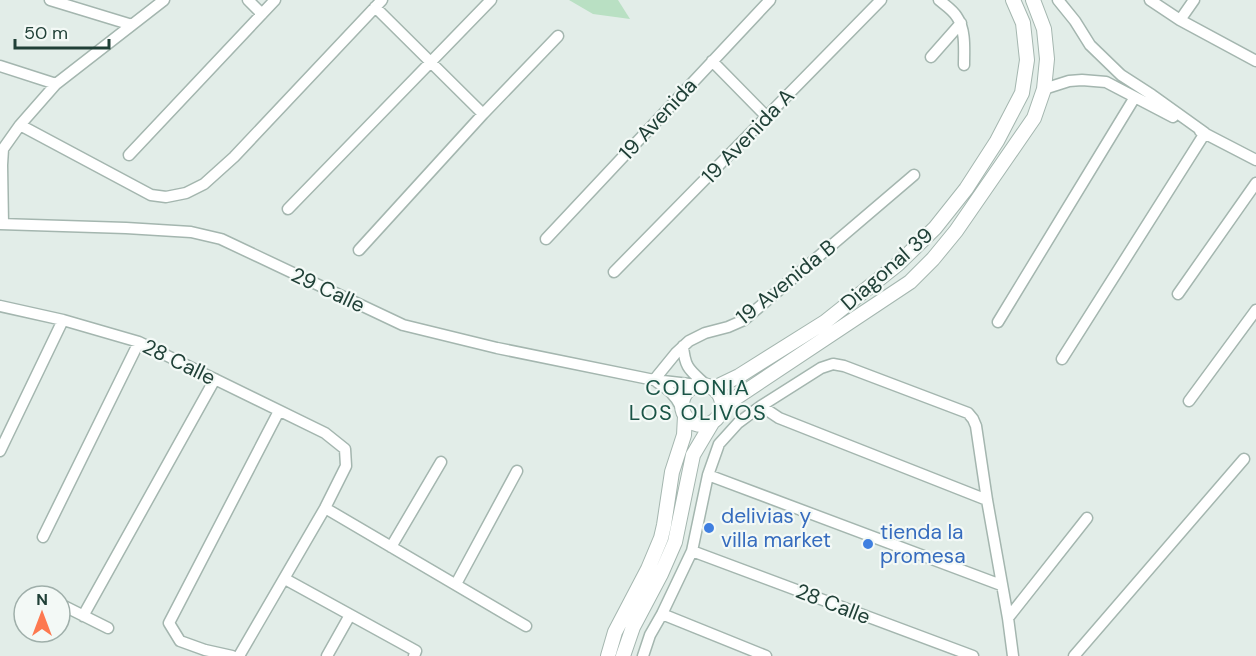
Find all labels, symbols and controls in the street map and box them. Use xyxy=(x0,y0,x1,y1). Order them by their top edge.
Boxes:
scale bar xyxy=(15,12,110,50)
text: 50 m xyxy=(24,21,68,45)
street label: 19 Avenida xyxy=(613,72,703,166)
street label: 19 Avenida A xyxy=(696,82,800,190)
street label: Diagonal 39 xyxy=(835,221,939,317)
street label: 19 Avenida B xyxy=(730,233,842,331)
street label: 29 Calle xyxy=(287,261,370,319)
street label: 28 Calle xyxy=(138,332,220,392)
district label: COLONIA LOS OLIVOS xyxy=(629,373,767,427)
place label: delivias y villa market xyxy=(721,502,831,554)
place label: tienda la promesa xyxy=(880,518,966,570)
marker: delivias y villa market xyxy=(702,521,716,535)
marker: tienda la promesa xyxy=(861,537,875,551)
street label: 28 Calle xyxy=(792,577,874,631)
north arrow xyxy=(12,584,72,644)
text: N xyxy=(36,589,48,610)

